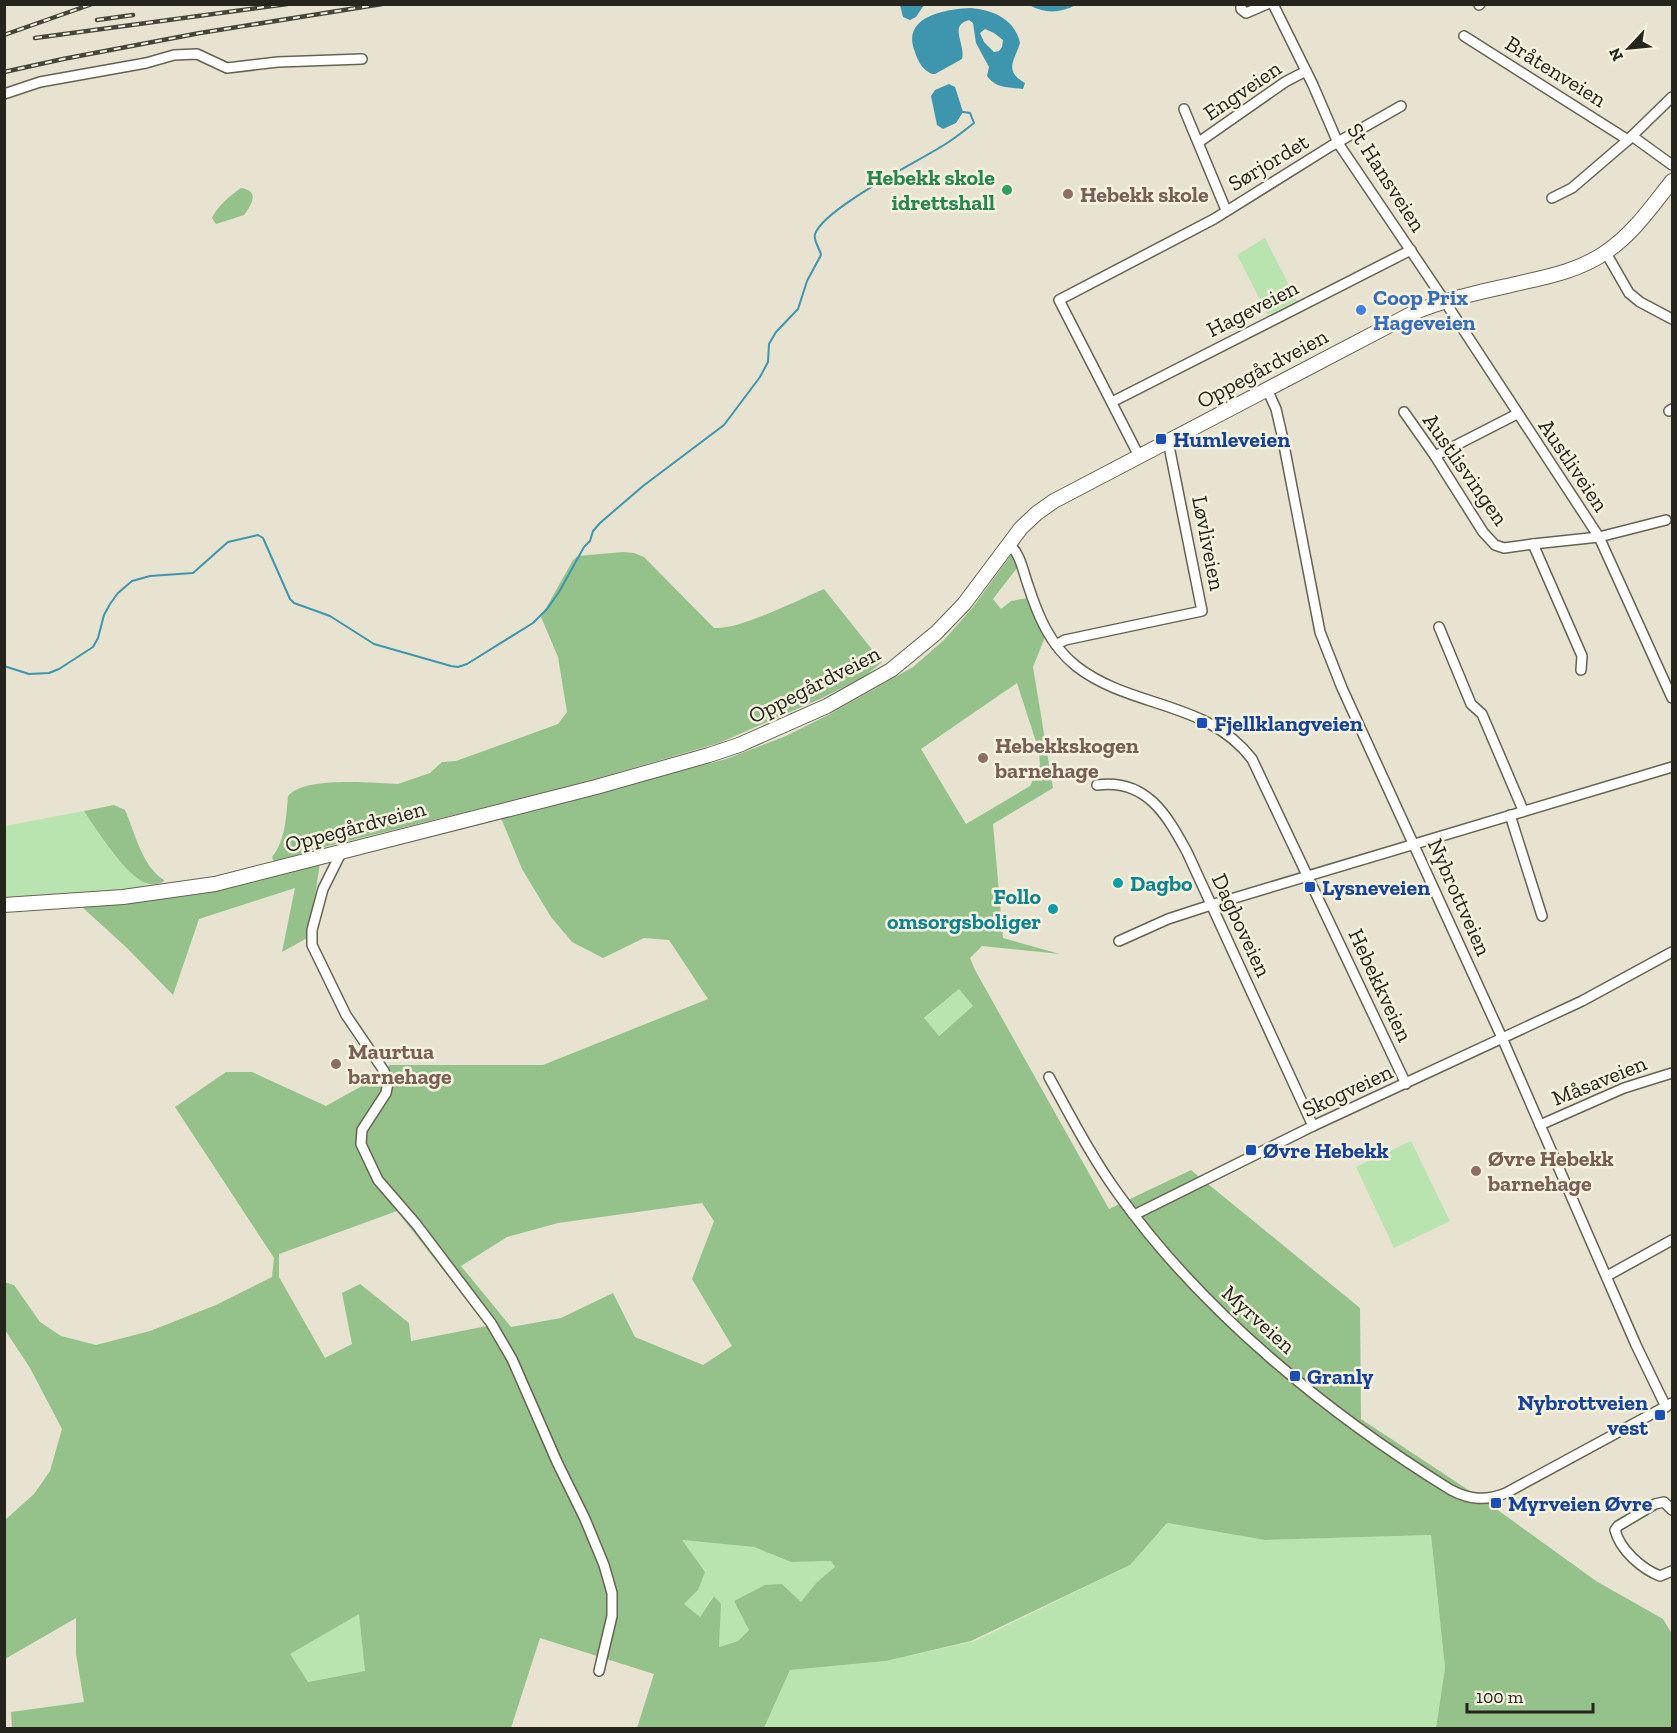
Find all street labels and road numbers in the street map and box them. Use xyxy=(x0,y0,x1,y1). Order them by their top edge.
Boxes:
street label: Bråtenveien xyxy=(1500,30,1612,113)
street label: Engveien xyxy=(1198,54,1287,126)
street label: St Hansveien xyxy=(1341,118,1432,237)
street label: Sørjordet xyxy=(1223,128,1314,197)
street label: Hageveien xyxy=(1202,274,1303,343)
street label: Oppegårdveien xyxy=(1192,322,1333,414)
street label: Austlisvingen xyxy=(1417,408,1514,531)
street label: Austliveien xyxy=(1533,414,1615,517)
street label: Løvliveien xyxy=(1186,493,1231,593)
street label: Oppegårdveien xyxy=(744,639,885,729)
street label: Oppegårdveien xyxy=(282,795,429,858)
street label: Nybrottveien xyxy=(1422,834,1498,960)
street label: Dagboveien xyxy=(1206,869,1277,982)
street label: Hebekkveien xyxy=(1343,924,1419,1046)
street label: Måsaveien xyxy=(1548,1049,1651,1112)
street label: Skogveien xyxy=(1298,1058,1397,1123)
street label: Myrveien xyxy=(1216,1279,1301,1360)

